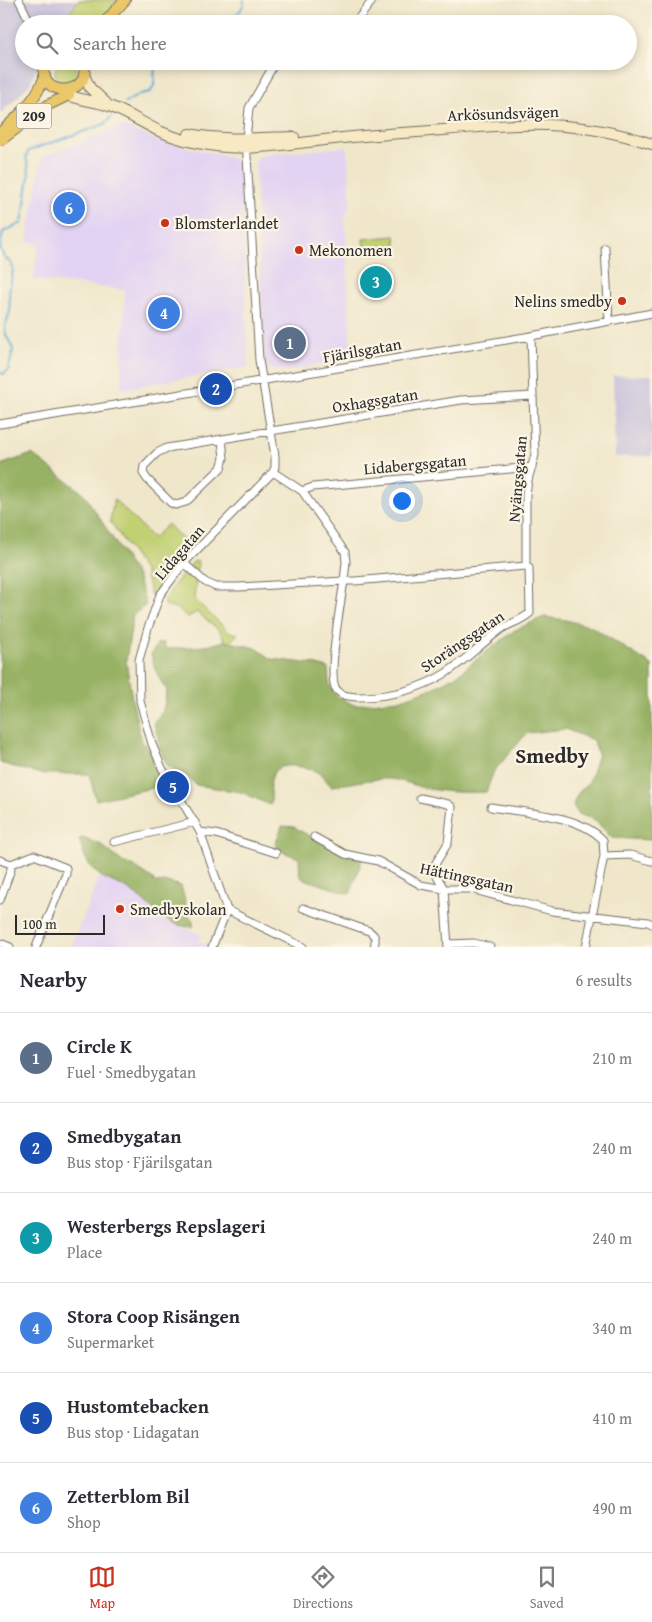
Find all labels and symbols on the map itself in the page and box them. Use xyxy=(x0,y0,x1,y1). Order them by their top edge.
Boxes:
street label: Arkösundsvägen xyxy=(447,99,559,127)
road number: 209 xyxy=(16,104,52,128)
pin: 6 xyxy=(53,189,85,227)
place label: Blomsterlandet xyxy=(175,211,279,235)
marker: Blomsterlandet xyxy=(159,217,171,229)
place label: Mekonomen xyxy=(309,238,392,262)
marker: Mekonomen xyxy=(293,244,305,256)
pin: 3 xyxy=(360,263,392,301)
place label: Nelins smedby xyxy=(514,289,612,313)
pin: 4 xyxy=(148,294,180,332)
marker: Nelins smedby xyxy=(616,295,628,307)
pin: 1 xyxy=(274,324,306,362)
street label: Fjärilsgatan xyxy=(321,331,403,369)
pin: 2 xyxy=(200,370,232,408)
street label: Oxhagsgatan xyxy=(330,381,420,419)
street label: Nyängsgatan xyxy=(501,435,533,523)
street label: Lidabergsgatan xyxy=(363,448,467,480)
your location xyxy=(389,488,415,514)
street label: Lidagatan xyxy=(148,519,210,585)
street label: Storängsgatan xyxy=(415,604,509,678)
district label: Smedby xyxy=(515,740,589,771)
pin: 5 xyxy=(157,768,189,806)
street label: Hättingsgatan xyxy=(418,855,516,899)
place label: Smedbyskolan xyxy=(130,897,227,921)
marker: Smedbyskolan xyxy=(114,903,126,915)
scale bar xyxy=(15,912,105,935)

